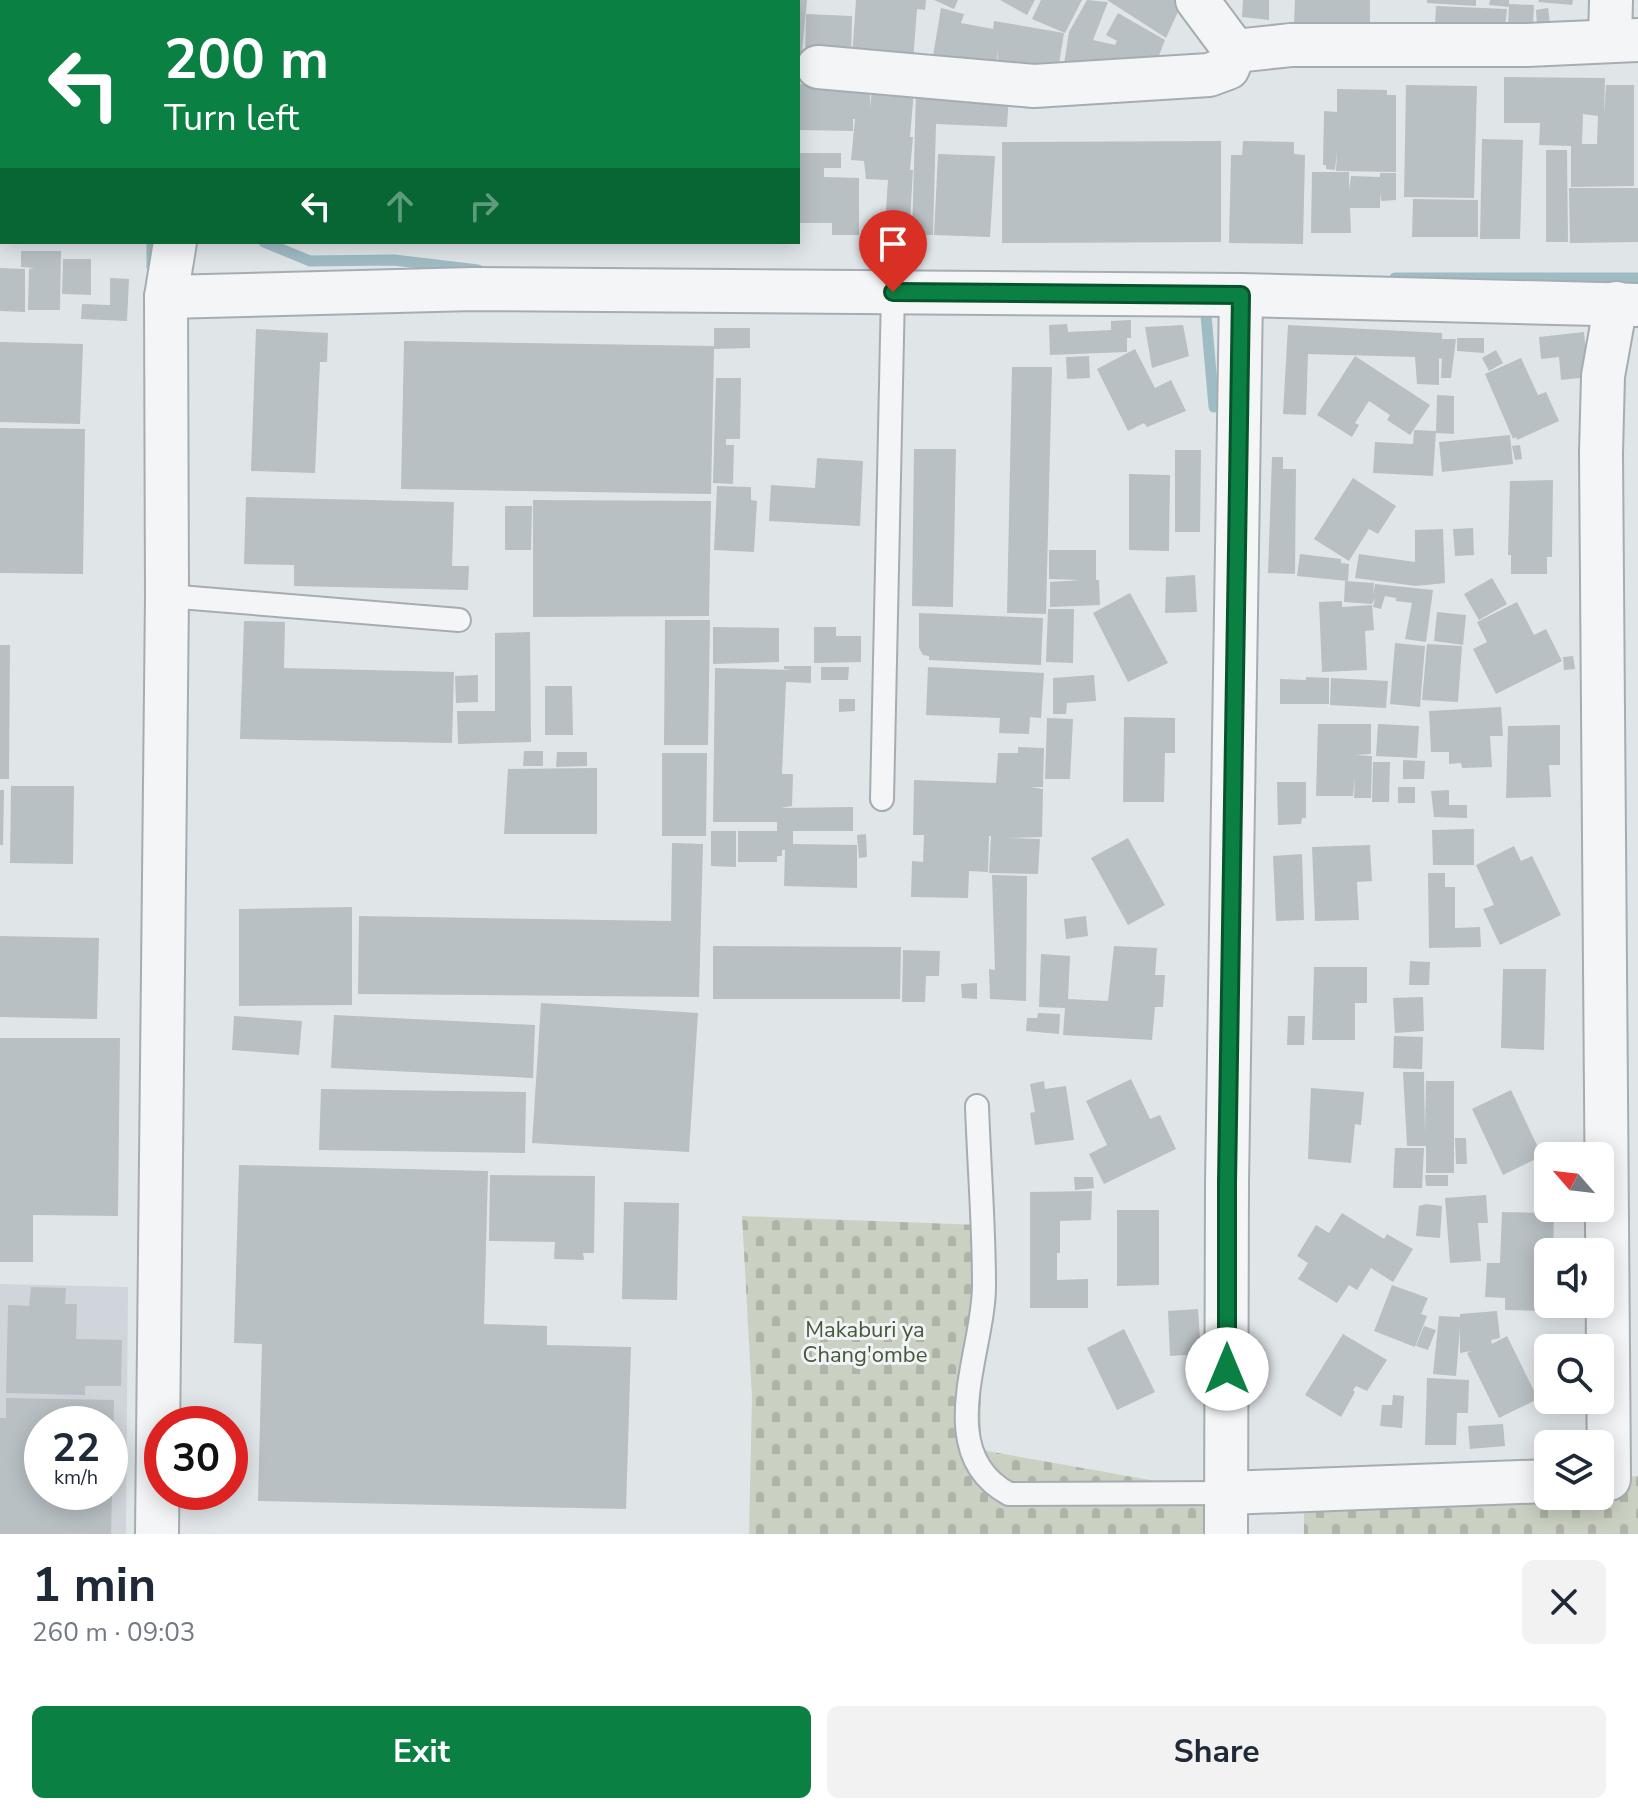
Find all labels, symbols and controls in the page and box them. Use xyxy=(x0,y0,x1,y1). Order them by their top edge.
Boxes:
text: 200 m xyxy=(164,21,329,98)
icon: left xyxy=(32,32,136,136)
text: Turn left xyxy=(164,94,299,143)
icon: left xyxy=(294,184,338,228)
icon: ahead xyxy=(378,184,422,228)
icon: right xyxy=(462,184,506,228)
pin xyxy=(859,210,927,292)
icon: arrive xyxy=(871,222,915,266)
north arrow xyxy=(1534,1142,1614,1222)
map controls xyxy=(1534,1142,1614,1510)
button: sound xyxy=(1534,1238,1614,1318)
park label: Makaburi ya Chang'ombe xyxy=(803,1315,927,1370)
position arrow xyxy=(1185,1327,1269,1411)
button: search xyxy=(1534,1334,1614,1414)
speed limit sign: 30 xyxy=(144,1406,248,1510)
text: 22 xyxy=(52,1421,100,1475)
button: layers xyxy=(1534,1430,1614,1510)
text: km/h xyxy=(54,1464,98,1491)
text: 1 min xyxy=(32,1552,156,1618)
button: close xyxy=(1522,1560,1606,1644)
text: 260 m · 09:03 xyxy=(32,1615,195,1650)
button: Exit xyxy=(32,1706,811,1798)
button: Share xyxy=(827,1706,1606,1798)

